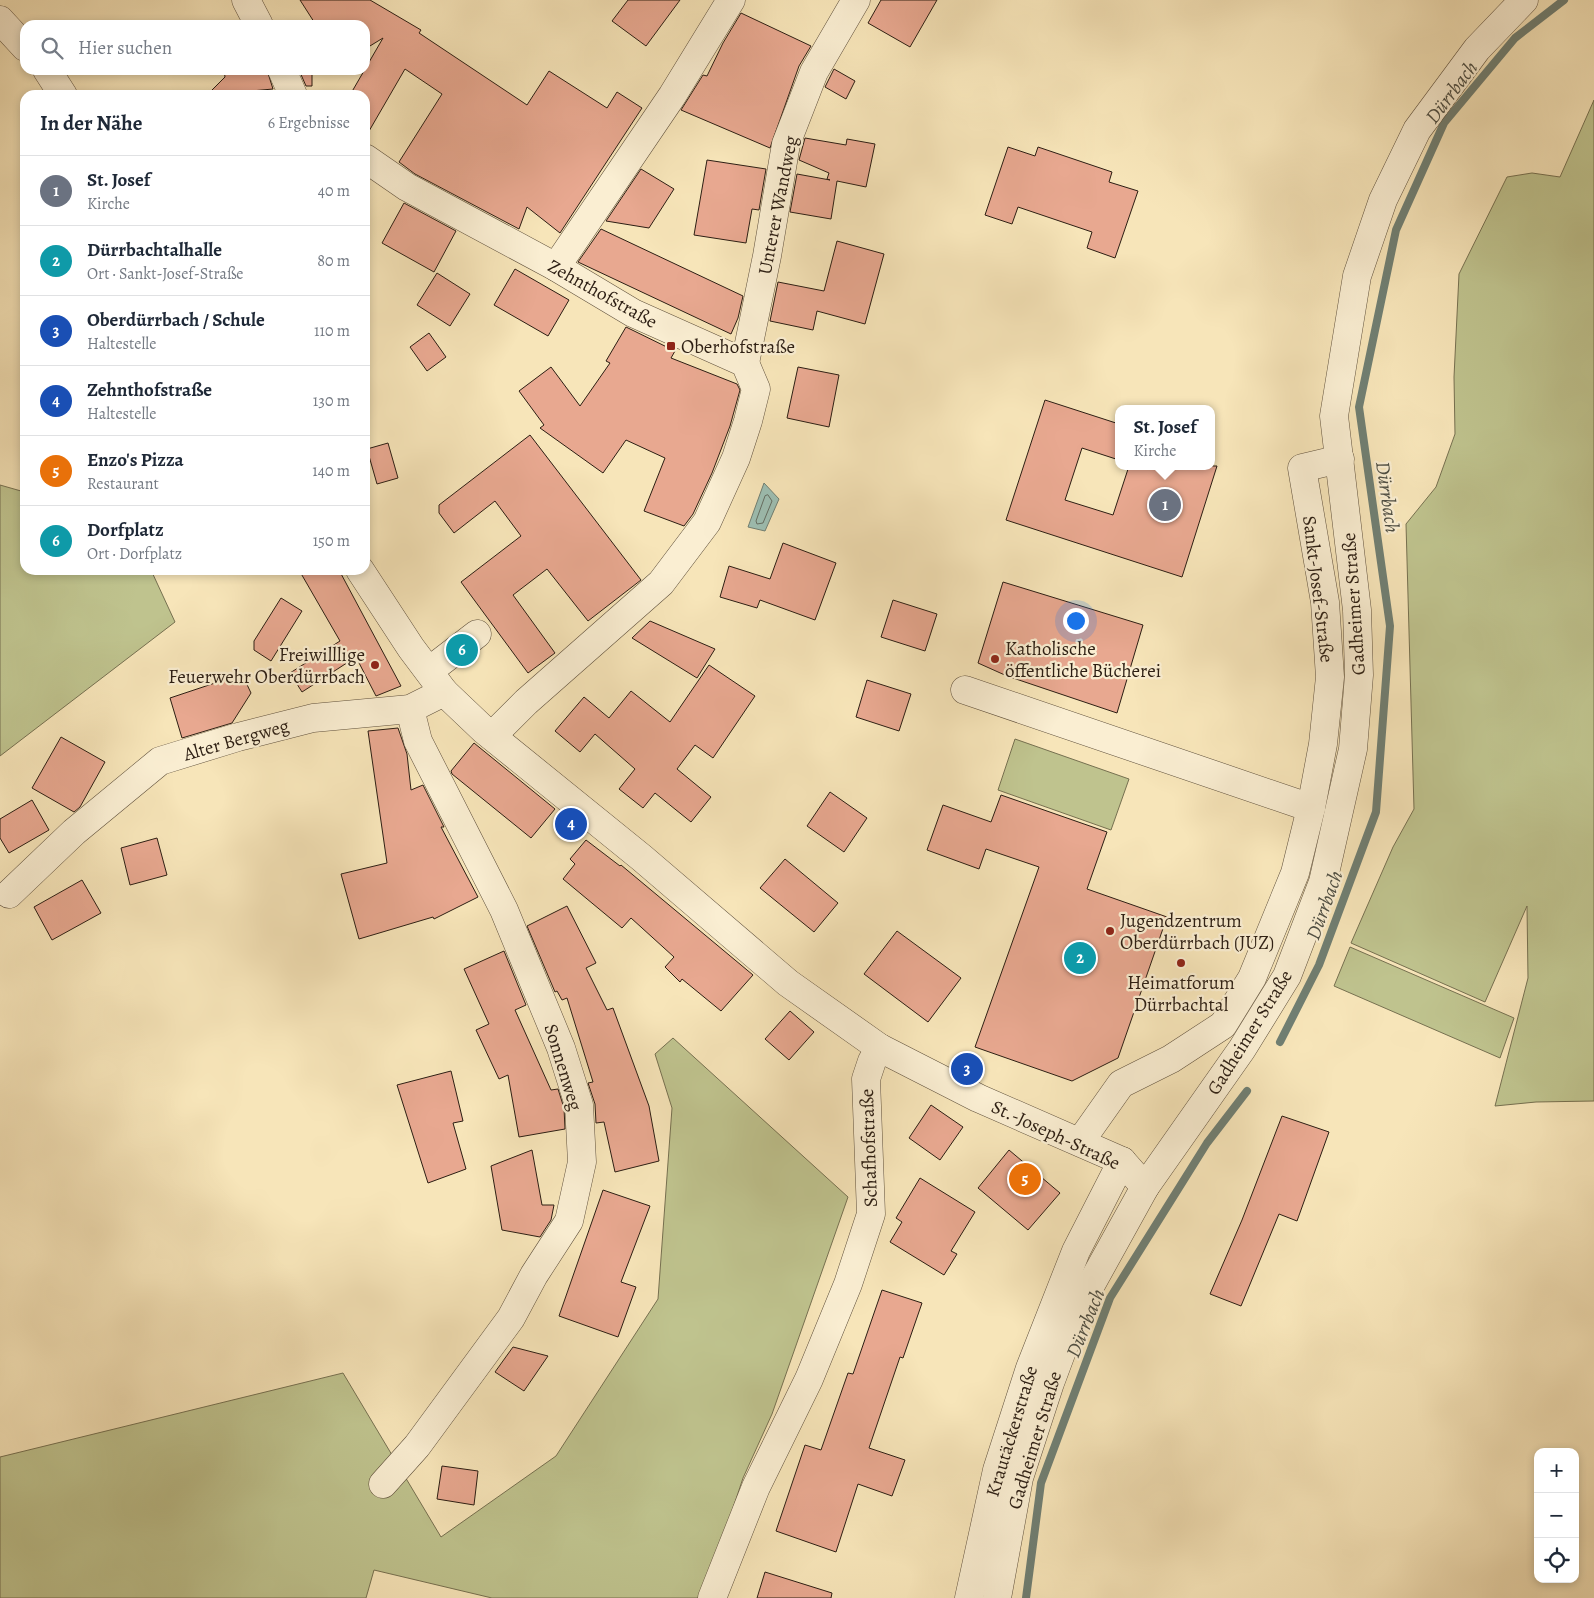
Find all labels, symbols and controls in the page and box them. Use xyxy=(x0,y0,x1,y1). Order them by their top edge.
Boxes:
search box xyxy=(20,20,370,75)
icon: search xyxy=(38,34,66,62)
text: Hier suchen xyxy=(78,35,172,61)
water label: Dürrbach xyxy=(1419,55,1484,129)
text: In der Nähe xyxy=(40,109,142,137)
text: 6 Ergebnisse xyxy=(268,112,350,134)
street label: Unterer Wandweg xyxy=(752,133,804,277)
text: St. Josef xyxy=(87,167,150,193)
text: 1 xyxy=(53,180,59,202)
text: 40 m xyxy=(318,180,350,202)
text: Kirche xyxy=(87,193,130,215)
text: Dürrbachtalhalle xyxy=(87,237,222,263)
text: 2 xyxy=(52,250,60,272)
text: 80 m xyxy=(317,250,350,272)
street label: Zehnthofstraße xyxy=(543,253,662,335)
text: Ort · Sankt-Josef-Straße xyxy=(87,263,244,285)
text: Oberdürrbach / Schule xyxy=(87,307,265,333)
text: 3 xyxy=(53,320,59,342)
text: 110 m xyxy=(314,320,350,342)
text: Haltestelle xyxy=(87,333,156,355)
place label: Oberhofstraße xyxy=(681,334,795,360)
marker: Oberhofstraße xyxy=(665,340,677,352)
text: Zehnthofstraße xyxy=(87,377,212,403)
text: 4 xyxy=(52,390,60,412)
text: 130 m xyxy=(313,390,350,412)
text: Haltestelle xyxy=(87,403,156,425)
popup xyxy=(1115,405,1215,470)
text: St. Josef xyxy=(1133,414,1197,440)
text: Kirche xyxy=(1133,440,1176,462)
text: Enzo's Pizza xyxy=(87,447,184,473)
text: 5 xyxy=(53,460,59,482)
text: 140 m xyxy=(312,460,350,482)
water label: Dürrbach xyxy=(1369,460,1406,535)
text: Restaurant xyxy=(87,473,159,495)
pin: 1 xyxy=(1149,486,1181,524)
street label: Sankt-Josef-Straße xyxy=(1296,514,1340,664)
text: Dorfplatz xyxy=(87,517,164,543)
text: 6 xyxy=(52,530,60,552)
text: 150 m xyxy=(313,530,350,552)
street label: Gadheimer Straße xyxy=(1336,532,1372,676)
text: Ort · Dorfplatz xyxy=(87,543,182,565)
your location xyxy=(1063,608,1089,634)
pin: 6 xyxy=(446,631,478,669)
place label: Katholische öffentliche Bücherei xyxy=(1005,636,1161,684)
place label: Freiwilllige Feuerwehr Oberdürrbach xyxy=(168,642,365,690)
marker: Katholische öffentliche Bücherei xyxy=(989,653,1001,665)
marker: Freiwilllige Feuerwehr Oberdürrbach xyxy=(369,659,381,671)
street label: Alter Bergweg xyxy=(180,712,292,768)
pin: 4 xyxy=(555,805,587,843)
water label: Dürrbach xyxy=(1299,867,1349,944)
place label: Jugendzentrum Oberdürrbach (JUZ) xyxy=(1120,908,1274,956)
marker: Jugendzentrum Oberdürrbach (JUZ) xyxy=(1104,925,1116,937)
pin: 2 xyxy=(1064,939,1096,977)
marker: Heimatforum Dürrbachtal xyxy=(1175,957,1187,969)
street label: Gadheimer Straße xyxy=(1201,965,1299,1100)
place label: Heimatforum Dürrbachtal xyxy=(1127,970,1235,1018)
street label: Sonnenweg xyxy=(538,1021,589,1114)
pin: 3 xyxy=(951,1050,983,1088)
street label: Schafhofstraße xyxy=(854,1088,884,1208)
street label: St.-Joseph-Straße xyxy=(987,1094,1124,1176)
pin: 5 xyxy=(1009,1160,1041,1198)
water label: Dürrbach xyxy=(1059,1285,1111,1362)
street label: Krautäckerstraße xyxy=(980,1363,1044,1500)
street label: Gadheimer Straße xyxy=(1002,1368,1068,1512)
map controls xyxy=(1534,1448,1579,1583)
button: + xyxy=(1534,1448,1579,1493)
button: − xyxy=(1534,1493,1579,1538)
button: locate xyxy=(1534,1538,1579,1583)

